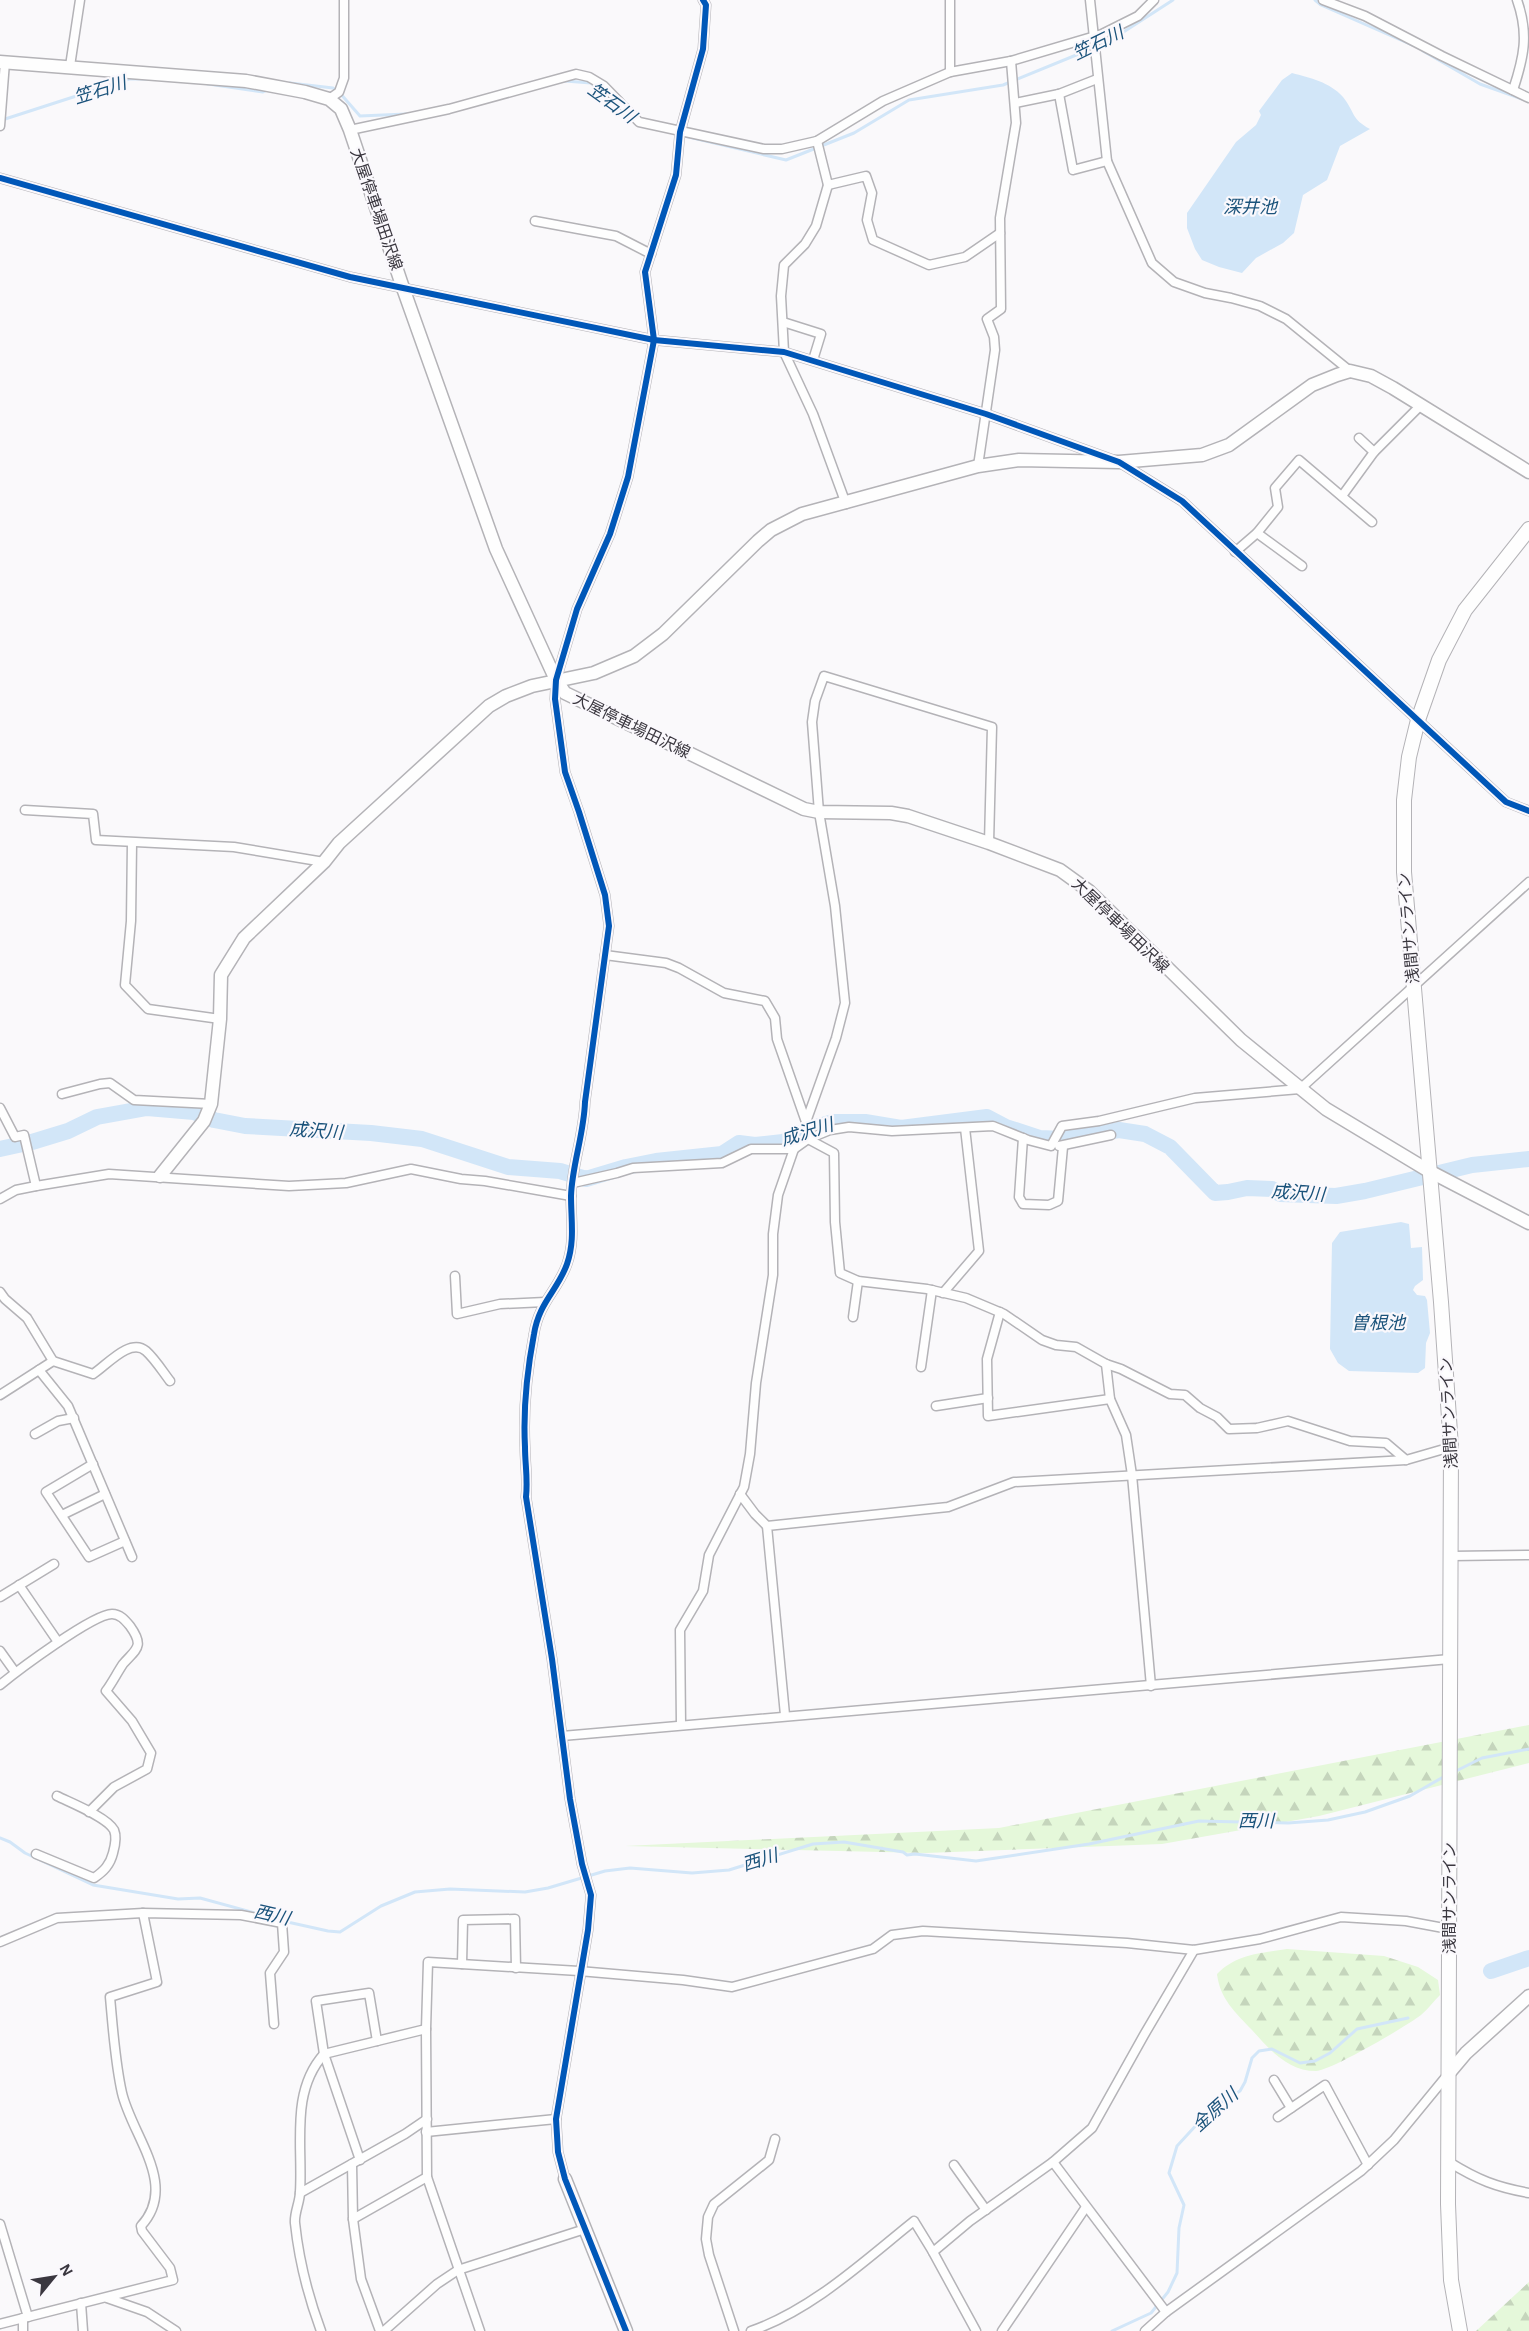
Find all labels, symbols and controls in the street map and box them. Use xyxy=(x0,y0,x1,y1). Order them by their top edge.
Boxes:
water label: 笠石川 xyxy=(1069,21,1128,64)
water label: 笠石川 xyxy=(71,72,131,107)
water label: 笠石川 xyxy=(584,79,641,128)
street label: 大屋停車場田沢線 xyxy=(348,146,405,272)
water label: 深井池 xyxy=(1223,197,1279,217)
street label: 大屋停車場田沢線 xyxy=(571,690,693,761)
street label: 浅間サンライン xyxy=(1395,871,1422,984)
street label: 大屋停車場田沢線 xyxy=(1069,875,1173,976)
water label: 成沢川 xyxy=(778,1114,838,1149)
water label: 成沢川 xyxy=(288,1119,346,1143)
water label: 成沢川 xyxy=(1270,1181,1328,1205)
water label: 曽根池 xyxy=(1351,1313,1407,1333)
street label: 浅間サンライン xyxy=(1437,1357,1460,1469)
water label: 西川 xyxy=(1238,1812,1276,1831)
street label: 浅間サンライン xyxy=(1441,1842,1458,1954)
water label: 西川 xyxy=(740,1846,782,1875)
water label: 西川 xyxy=(252,1902,294,1929)
water label: 金原川 xyxy=(1188,2083,1243,2135)
north arrow xyxy=(24,2247,84,2307)
text: N xyxy=(56,2261,76,2279)

